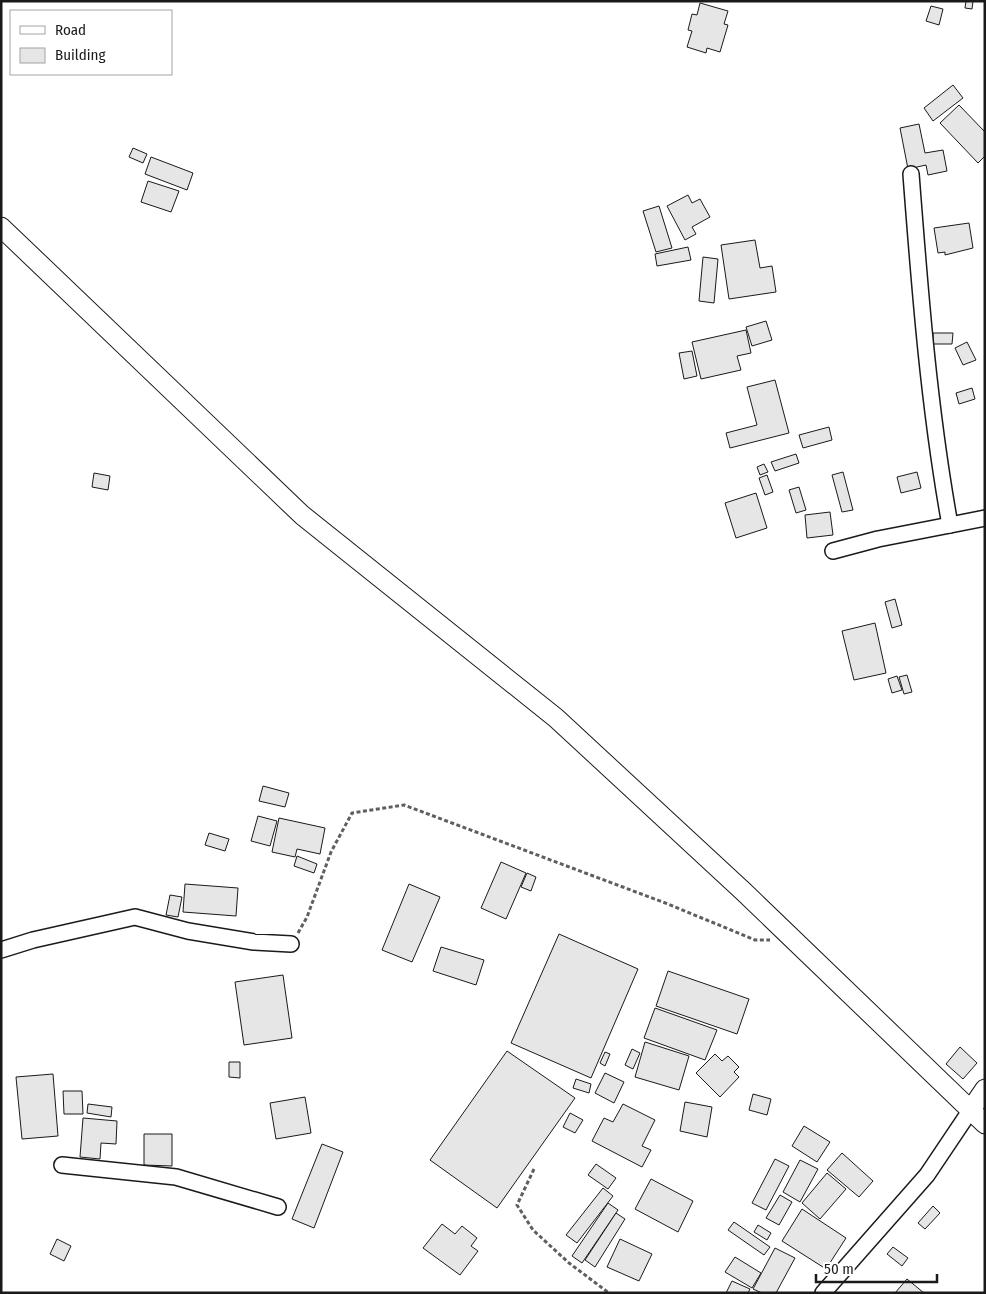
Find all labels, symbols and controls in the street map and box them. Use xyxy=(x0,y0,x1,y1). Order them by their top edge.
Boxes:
legend xyxy=(10,10,172,75)
text: Road xyxy=(55,21,86,39)
text: Building xyxy=(55,46,106,64)
scale bar xyxy=(816,1252,937,1284)
text: 50 m xyxy=(824,1260,854,1278)

